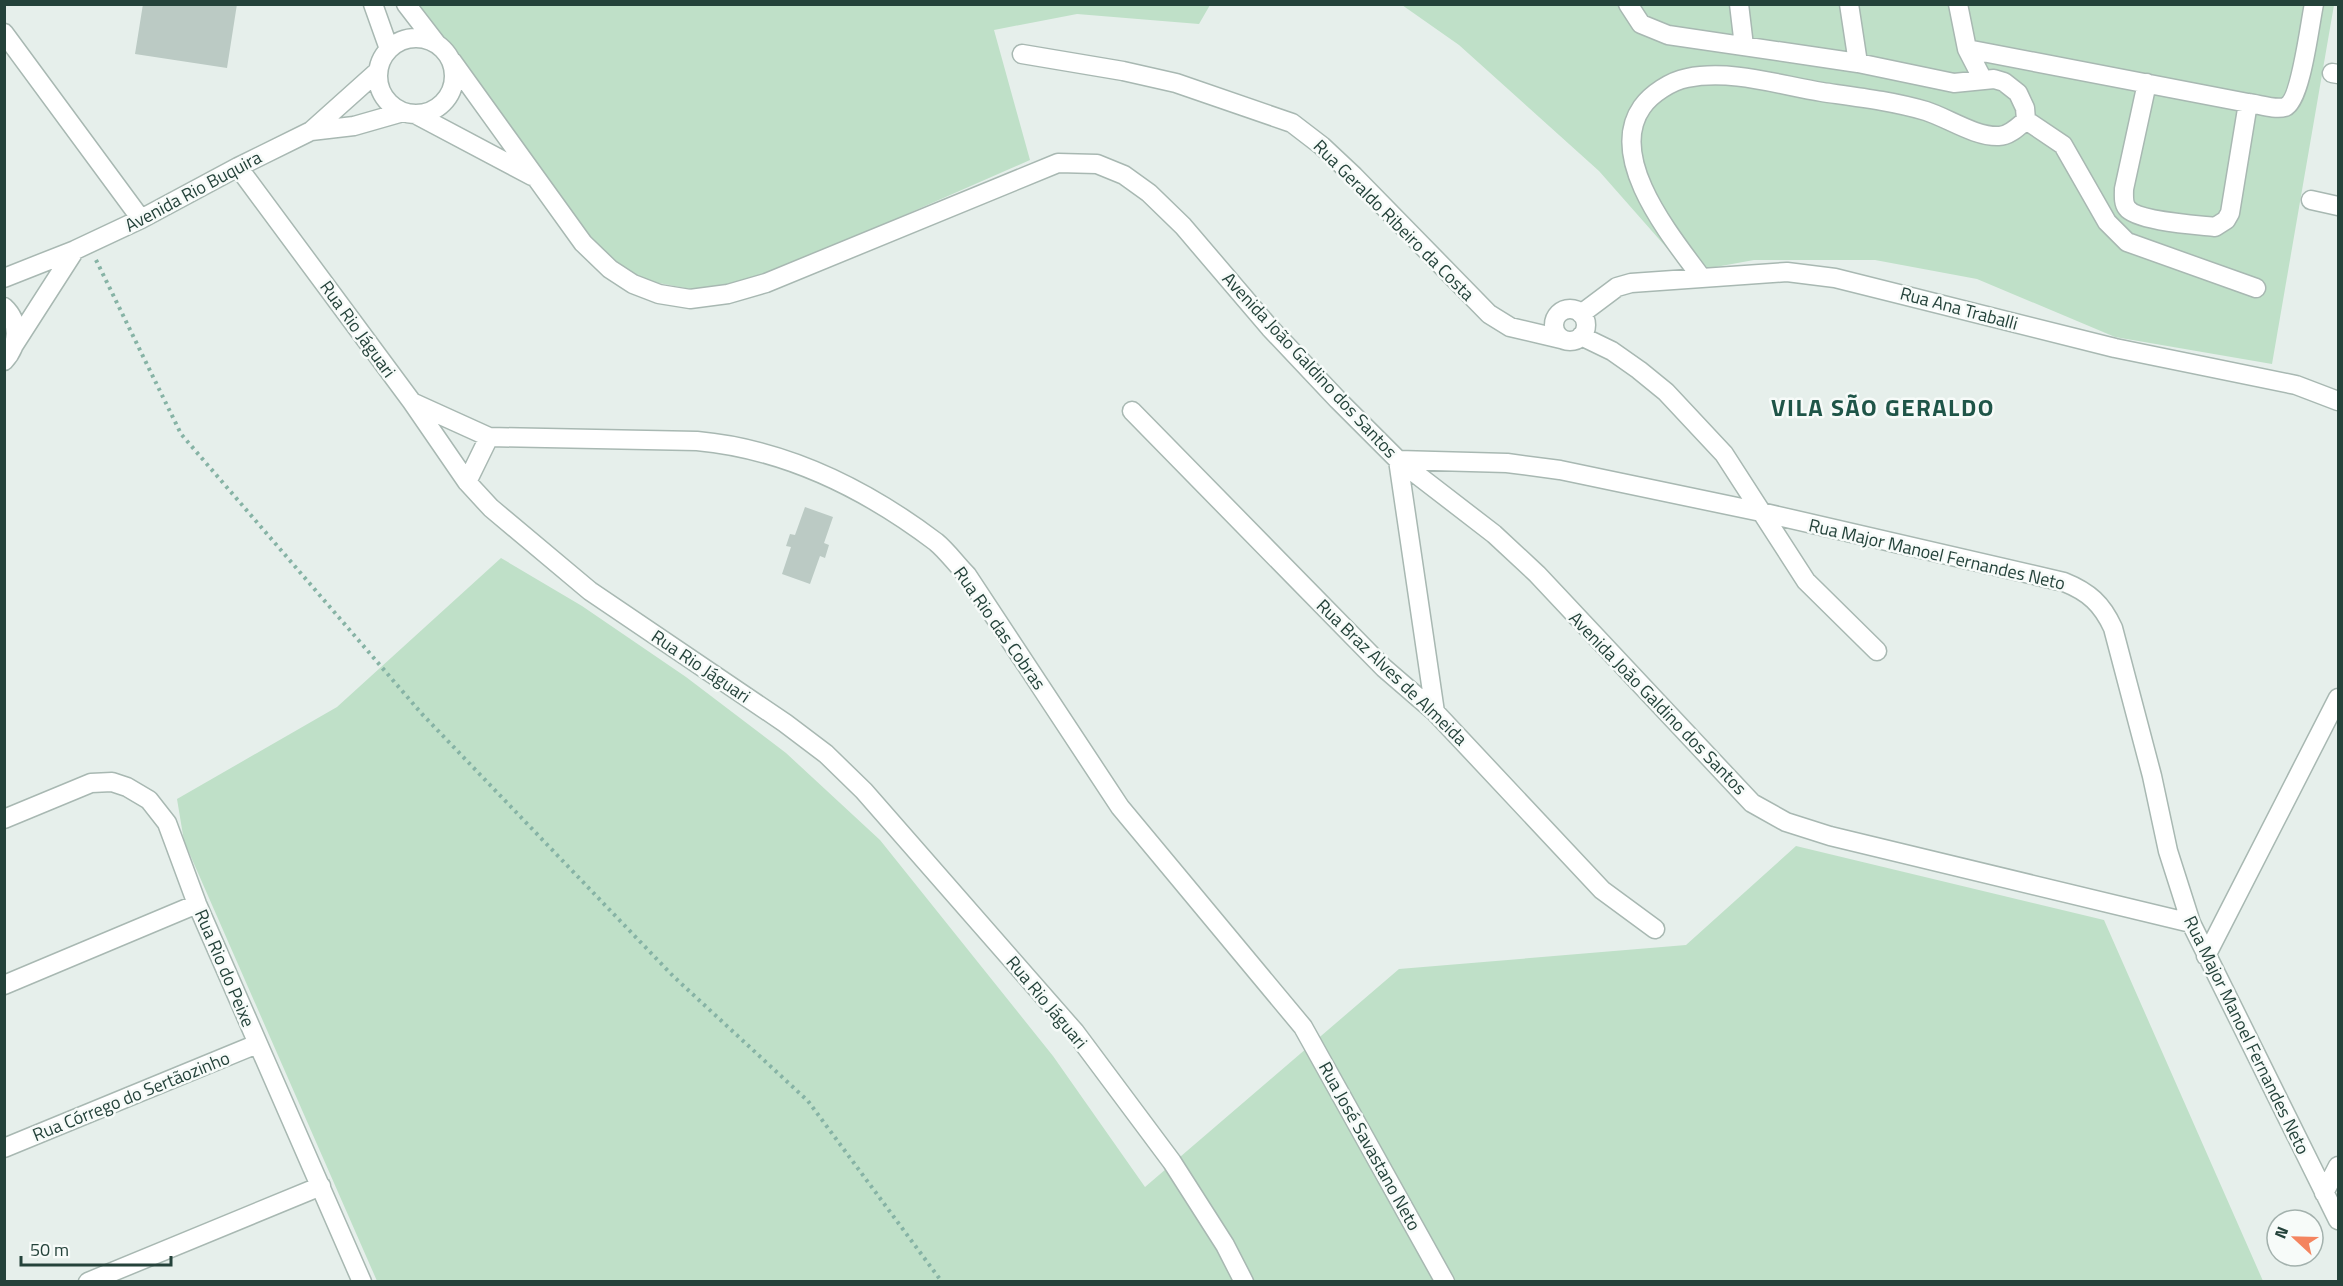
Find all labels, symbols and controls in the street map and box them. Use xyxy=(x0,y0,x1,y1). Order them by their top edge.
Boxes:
street label: Rua Geraldo Ribeiro da Costa xyxy=(1307,133,1481,307)
street label: Avenida Rio Buquira xyxy=(120,144,266,238)
street label: Avenida João Galdino dos Santos xyxy=(1216,266,1404,464)
street label: Rua Rio Jáguari xyxy=(313,275,403,383)
street label: Rua Ana Traballi xyxy=(1897,279,2021,337)
district label: VILA SÃO GERALDO xyxy=(1771,389,1995,425)
street label: Rua Major Manoel Fernandes Neto xyxy=(1806,511,2068,597)
street label: Rua Rio das Cobras xyxy=(947,561,1053,695)
street label: Rua Braz Alves de Almeida xyxy=(1310,592,1474,752)
street label: Avenida João Galdino dos Santos xyxy=(1563,605,1753,801)
street label: Rua Rio Jáguari xyxy=(646,623,756,709)
street label: Rua Rio do Peixe xyxy=(188,905,262,1031)
street label: Rua Major Manoel Fernandes Neto xyxy=(2177,911,2317,1159)
street label: Rua Rio Jáguari xyxy=(1000,950,1094,1054)
street label: Rua Córrego do Sertãozinho xyxy=(28,1044,234,1148)
street label: Rua José Savastano Neto xyxy=(1312,1057,1428,1235)
north arrow xyxy=(2265,1208,2325,1268)
text: N xyxy=(2268,1223,2294,1242)
scale bar xyxy=(21,1229,171,1267)
text: 50 m xyxy=(30,1236,69,1263)

